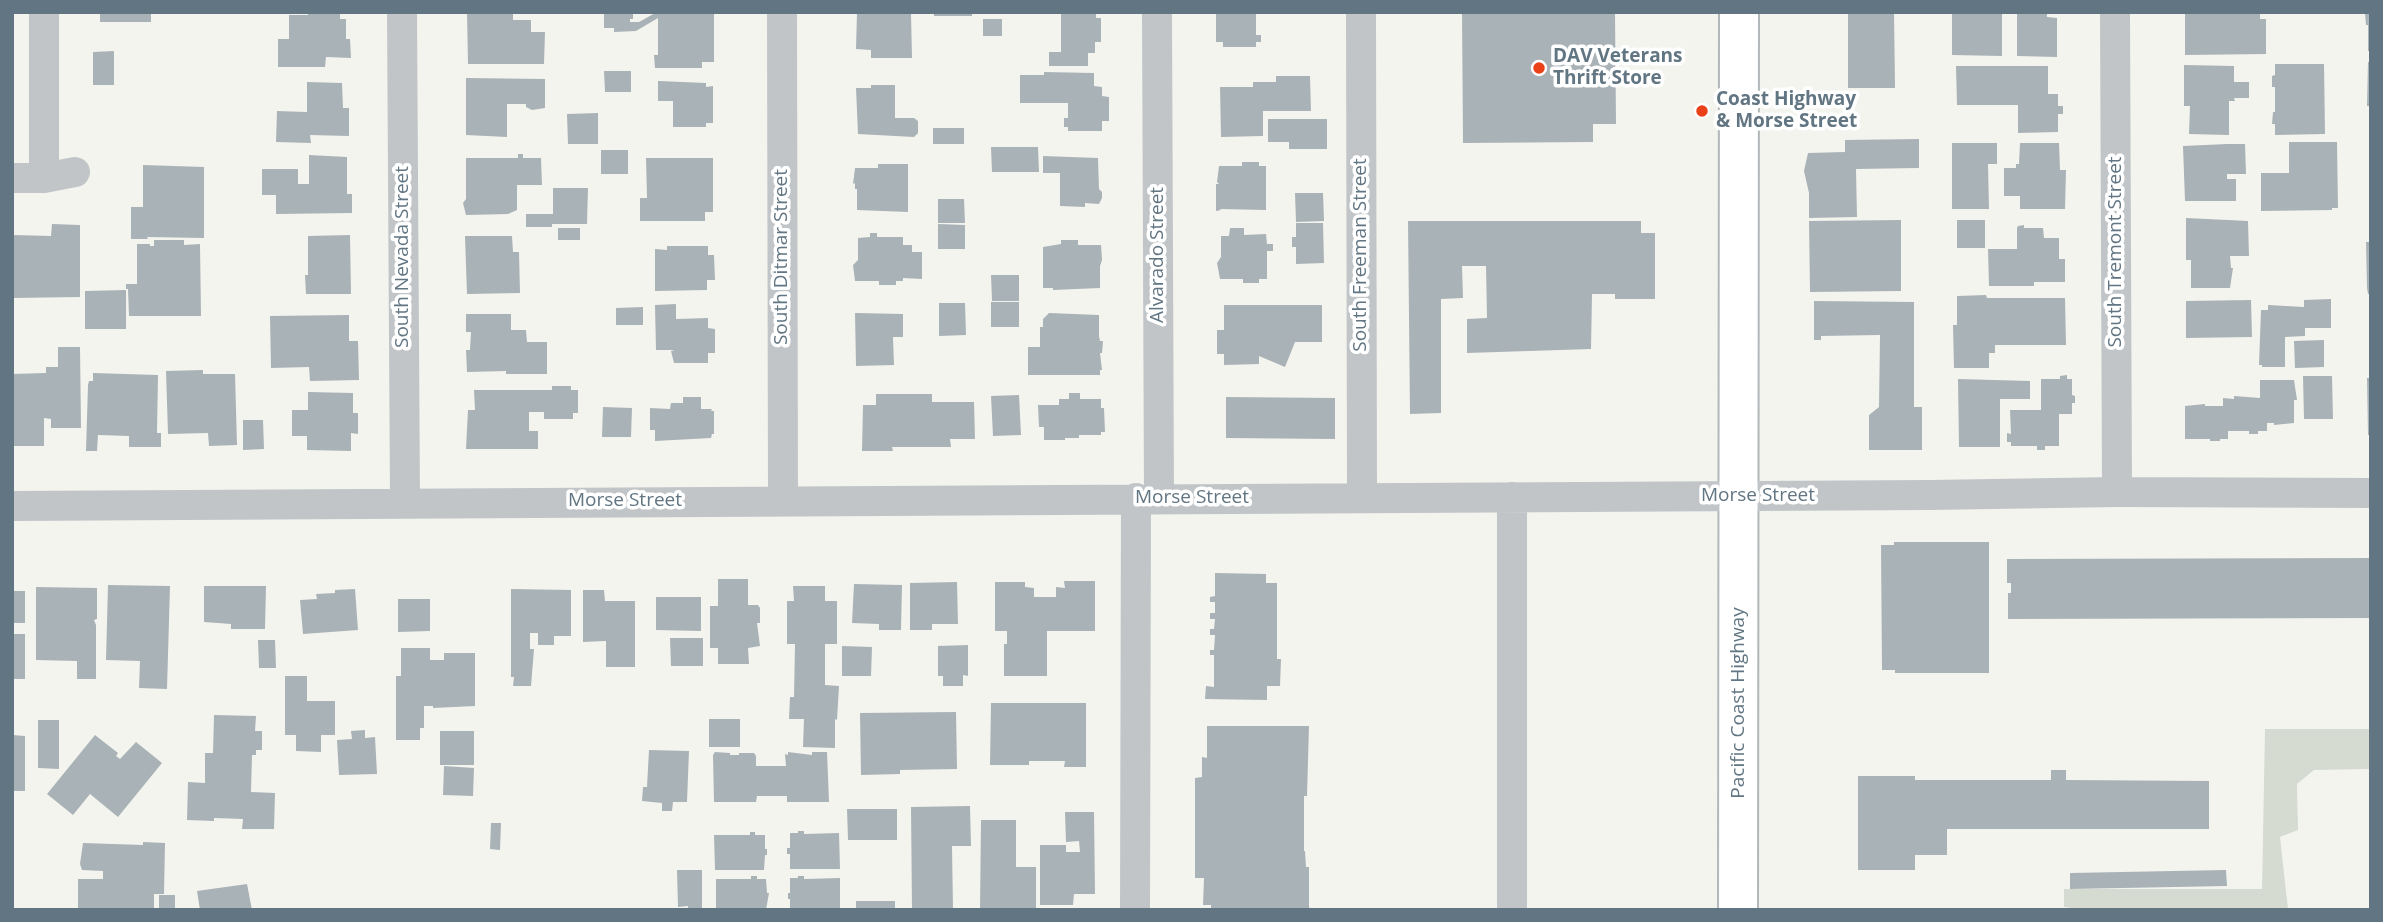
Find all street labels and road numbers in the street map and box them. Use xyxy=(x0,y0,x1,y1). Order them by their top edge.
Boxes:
street label: South Tremont Street xyxy=(2105,156,2127,348)
street label: South Freeman Street xyxy=(1350,158,1372,352)
street label: South Nevada Street xyxy=(392,166,414,348)
street label: South Ditmar Street xyxy=(771,169,793,345)
street label: Alvarado Street xyxy=(1147,187,1169,323)
street label: Morse Street xyxy=(1701,485,1815,507)
street label: Morse Street xyxy=(1135,487,1249,509)
street label: Morse Street xyxy=(568,490,682,512)
street label: Pacific Coast Highway xyxy=(1728,607,1750,799)

